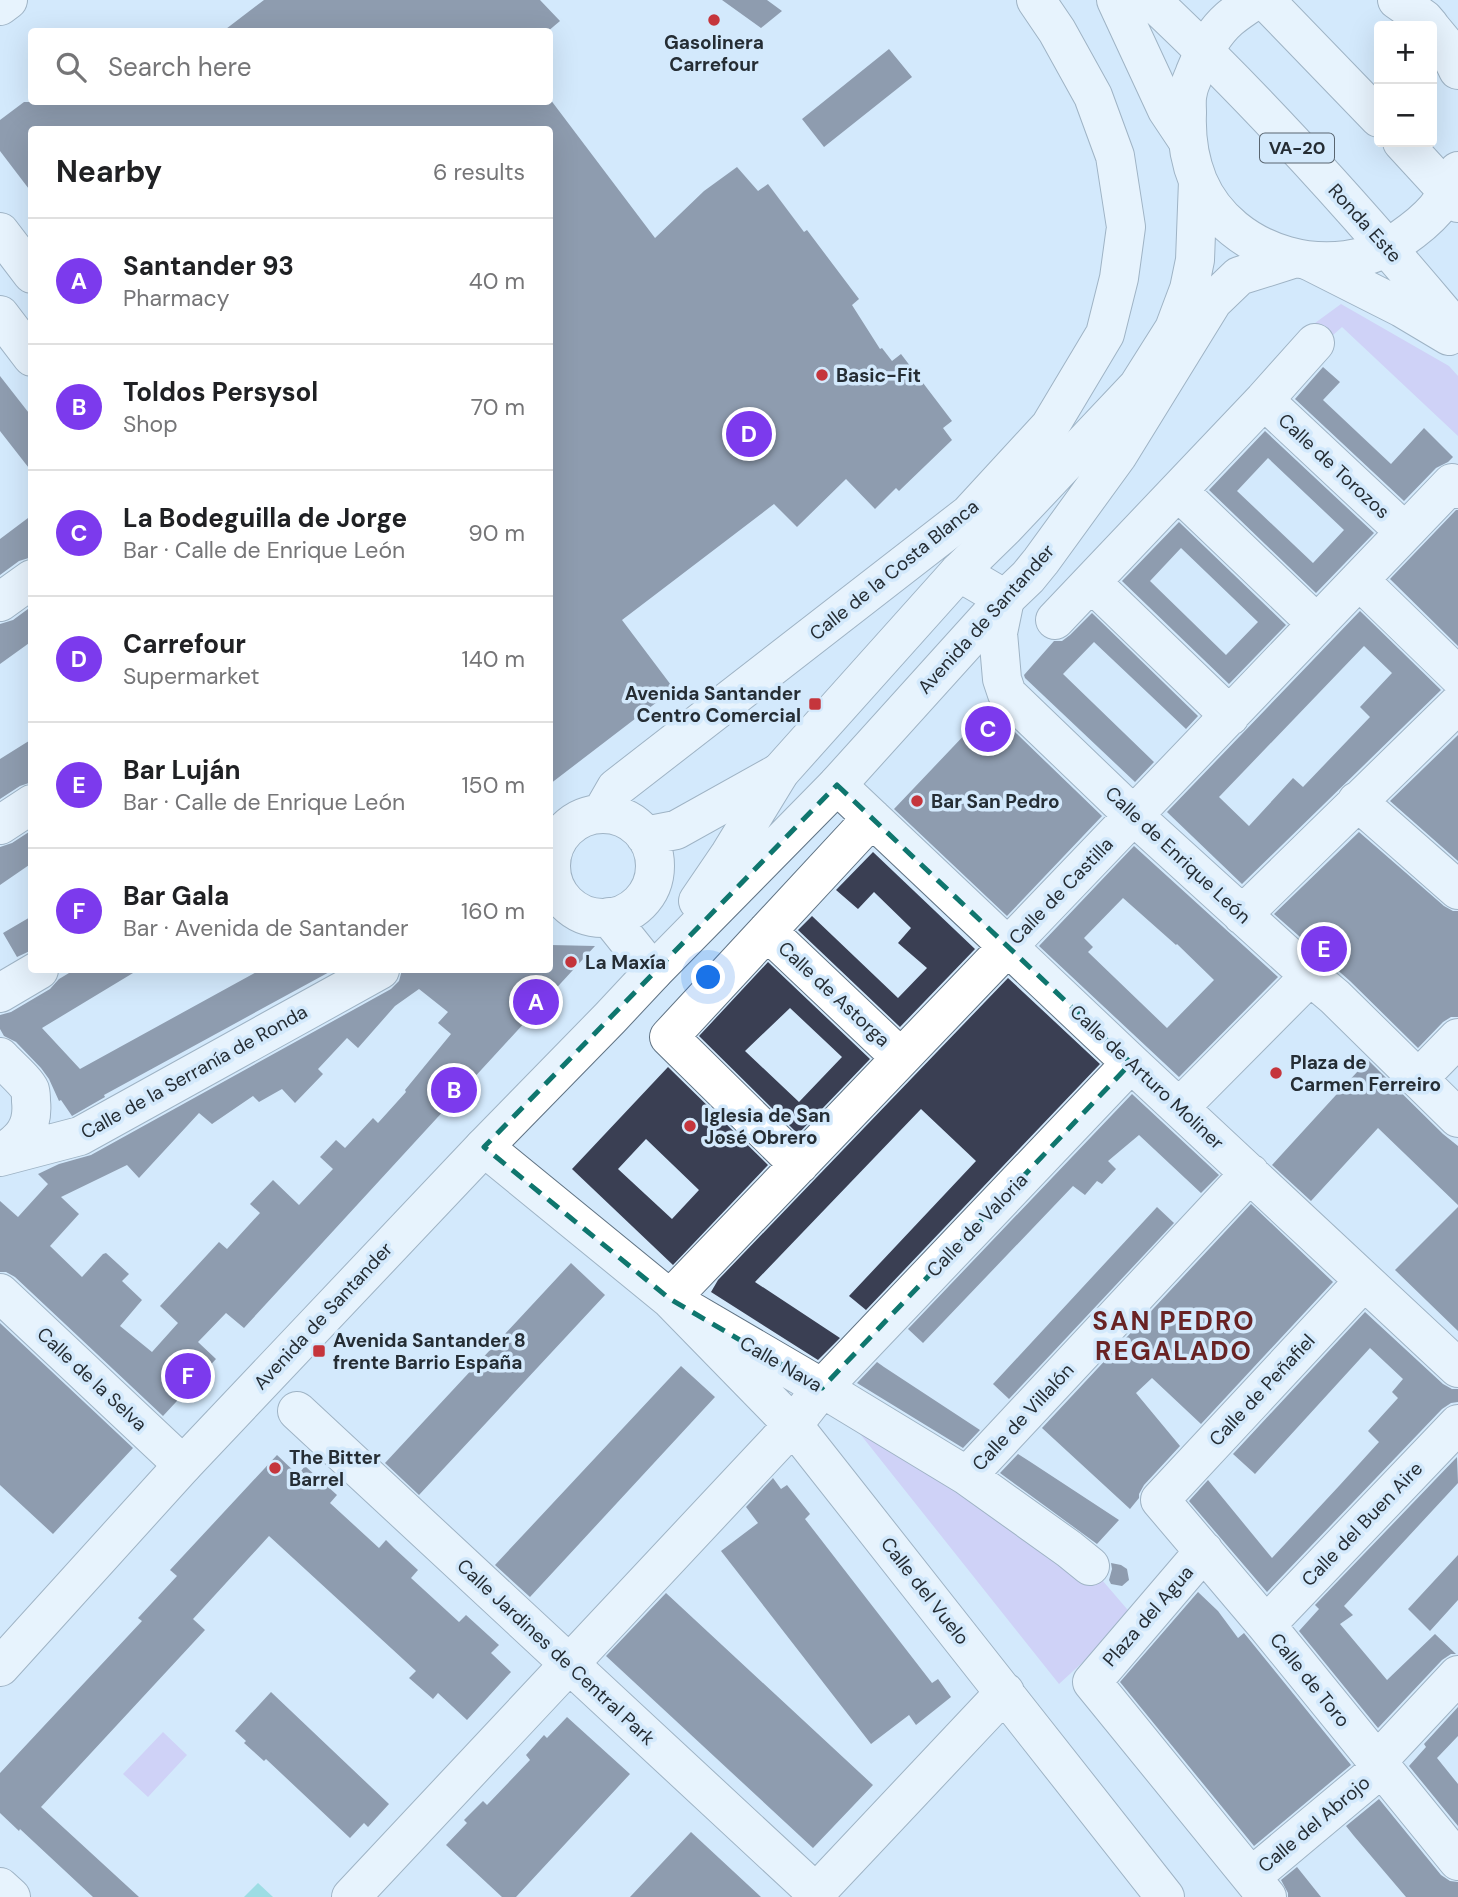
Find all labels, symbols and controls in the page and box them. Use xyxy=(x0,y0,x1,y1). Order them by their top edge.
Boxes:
marker: Gasolinera Carrefour xyxy=(706,12,722,28)
map controls xyxy=(1374,21,1437,147)
button: + xyxy=(1374,21,1437,84)
search box xyxy=(28,28,553,105)
place label: Gasolinera Carrefour xyxy=(664,30,764,77)
icon: search xyxy=(52,48,90,86)
text: Search here xyxy=(108,50,251,84)
button: − xyxy=(1374,84,1437,147)
road number: VA-20 xyxy=(1260,134,1334,162)
text: Nearby xyxy=(56,152,162,191)
text: 6 results xyxy=(433,157,525,187)
street label: Ronda Este xyxy=(1323,178,1407,268)
text: Santander 93 xyxy=(123,249,294,283)
text: A xyxy=(71,266,87,296)
text: 40 m xyxy=(469,266,525,296)
text: Pharmacy xyxy=(123,283,230,313)
place label: Basic-Fit xyxy=(836,363,921,388)
marker: Basic-Fit xyxy=(814,367,830,383)
text: Toldos Persysol xyxy=(123,375,318,409)
text: B xyxy=(72,392,86,422)
text: 70 m xyxy=(471,392,525,422)
pin: D xyxy=(726,408,772,460)
street label: Calle de Torozos xyxy=(1273,408,1395,524)
text: Shop xyxy=(123,409,178,439)
street label: Calle de la Costa Blanca xyxy=(804,494,984,646)
text: La Bodeguilla de Jorge xyxy=(123,501,407,535)
text: C xyxy=(71,518,87,548)
text: 90 m xyxy=(468,518,525,548)
text: Bar · Calle de Enrique León xyxy=(123,535,405,565)
street label: Avenida de Santander xyxy=(912,539,1060,699)
text: Carrefour xyxy=(123,627,246,661)
text: D xyxy=(71,644,87,674)
text: 140 m xyxy=(462,644,525,674)
text: Supermarket xyxy=(123,661,259,691)
place label: Avenida Santander Centro Comercial xyxy=(625,681,801,728)
marker: Avenida Santander Centro Comercial xyxy=(807,696,823,712)
pin: C xyxy=(965,703,1011,755)
text: Bar Luján xyxy=(123,753,241,787)
text: E xyxy=(72,770,86,800)
text: 150 m xyxy=(461,770,525,800)
street label: Calle de Enrique León xyxy=(1100,781,1256,929)
text: Bar · Calle de Enrique León xyxy=(123,787,405,817)
place label: Bar San Pedro xyxy=(931,789,1060,814)
marker: Bar San Pedro xyxy=(909,793,925,809)
street label: Calle de Castilla xyxy=(1003,832,1119,950)
text: Bar Gala xyxy=(123,879,229,913)
text: F xyxy=(73,896,85,926)
text: 160 m xyxy=(461,896,525,926)
text: Bar · Avenida de Santander xyxy=(123,913,409,943)
pin: E xyxy=(1301,923,1347,975)
street label: Calle de Astorga xyxy=(773,936,895,1052)
place label: La Maxía xyxy=(585,950,666,975)
marker: La Maxía xyxy=(563,954,579,970)
your location xyxy=(691,960,725,994)
pin: A xyxy=(513,976,559,1028)
street label: Calle de la Serranía de Ronda xyxy=(76,999,312,1145)
street label: Calle de Arturo Moliner xyxy=(1065,999,1229,1155)
place label: Plaza de Carmen Ferreiro xyxy=(1290,1050,1441,1097)
pin: B xyxy=(431,1064,477,1116)
marker: Plaza de Carmen Ferreiro xyxy=(1268,1065,1284,1081)
place label: Iglesia de San José Obrero xyxy=(704,1103,831,1150)
marker: Iglesia de San José Obrero xyxy=(682,1118,698,1134)
street label: Calle de Valoria xyxy=(921,1168,1033,1282)
street label: Avenida de Santander xyxy=(248,1237,398,1395)
district label: SAN PEDRO REGALADO xyxy=(1092,1304,1256,1368)
street label: Calle de la Selva xyxy=(32,1322,152,1436)
place label: Avenida Santander 8 frente Barrio España xyxy=(333,1328,526,1375)
street label: Calle de Peñafiel xyxy=(1204,1329,1320,1451)
street label: Calle Nava xyxy=(735,1330,827,1398)
marker: Avenida Santander 8 frente Barrio España xyxy=(311,1343,327,1359)
pin: F xyxy=(165,1350,211,1402)
street label: Calle de Villalón xyxy=(967,1358,1079,1476)
place label: The Bitter Barrel xyxy=(289,1445,381,1492)
street label: Calle del Buen Aire xyxy=(1296,1456,1428,1592)
marker: The Bitter Barrel xyxy=(267,1460,283,1476)
street label: Calle del Vuelo xyxy=(875,1532,975,1650)
street label: Calle Jardines de Central Park xyxy=(452,1553,661,1751)
street label: Plaza del Agua xyxy=(1097,1560,1199,1672)
street label: Calle de Toro xyxy=(1264,1628,1356,1732)
street label: Calle del Abrojo xyxy=(1253,1770,1375,1878)

